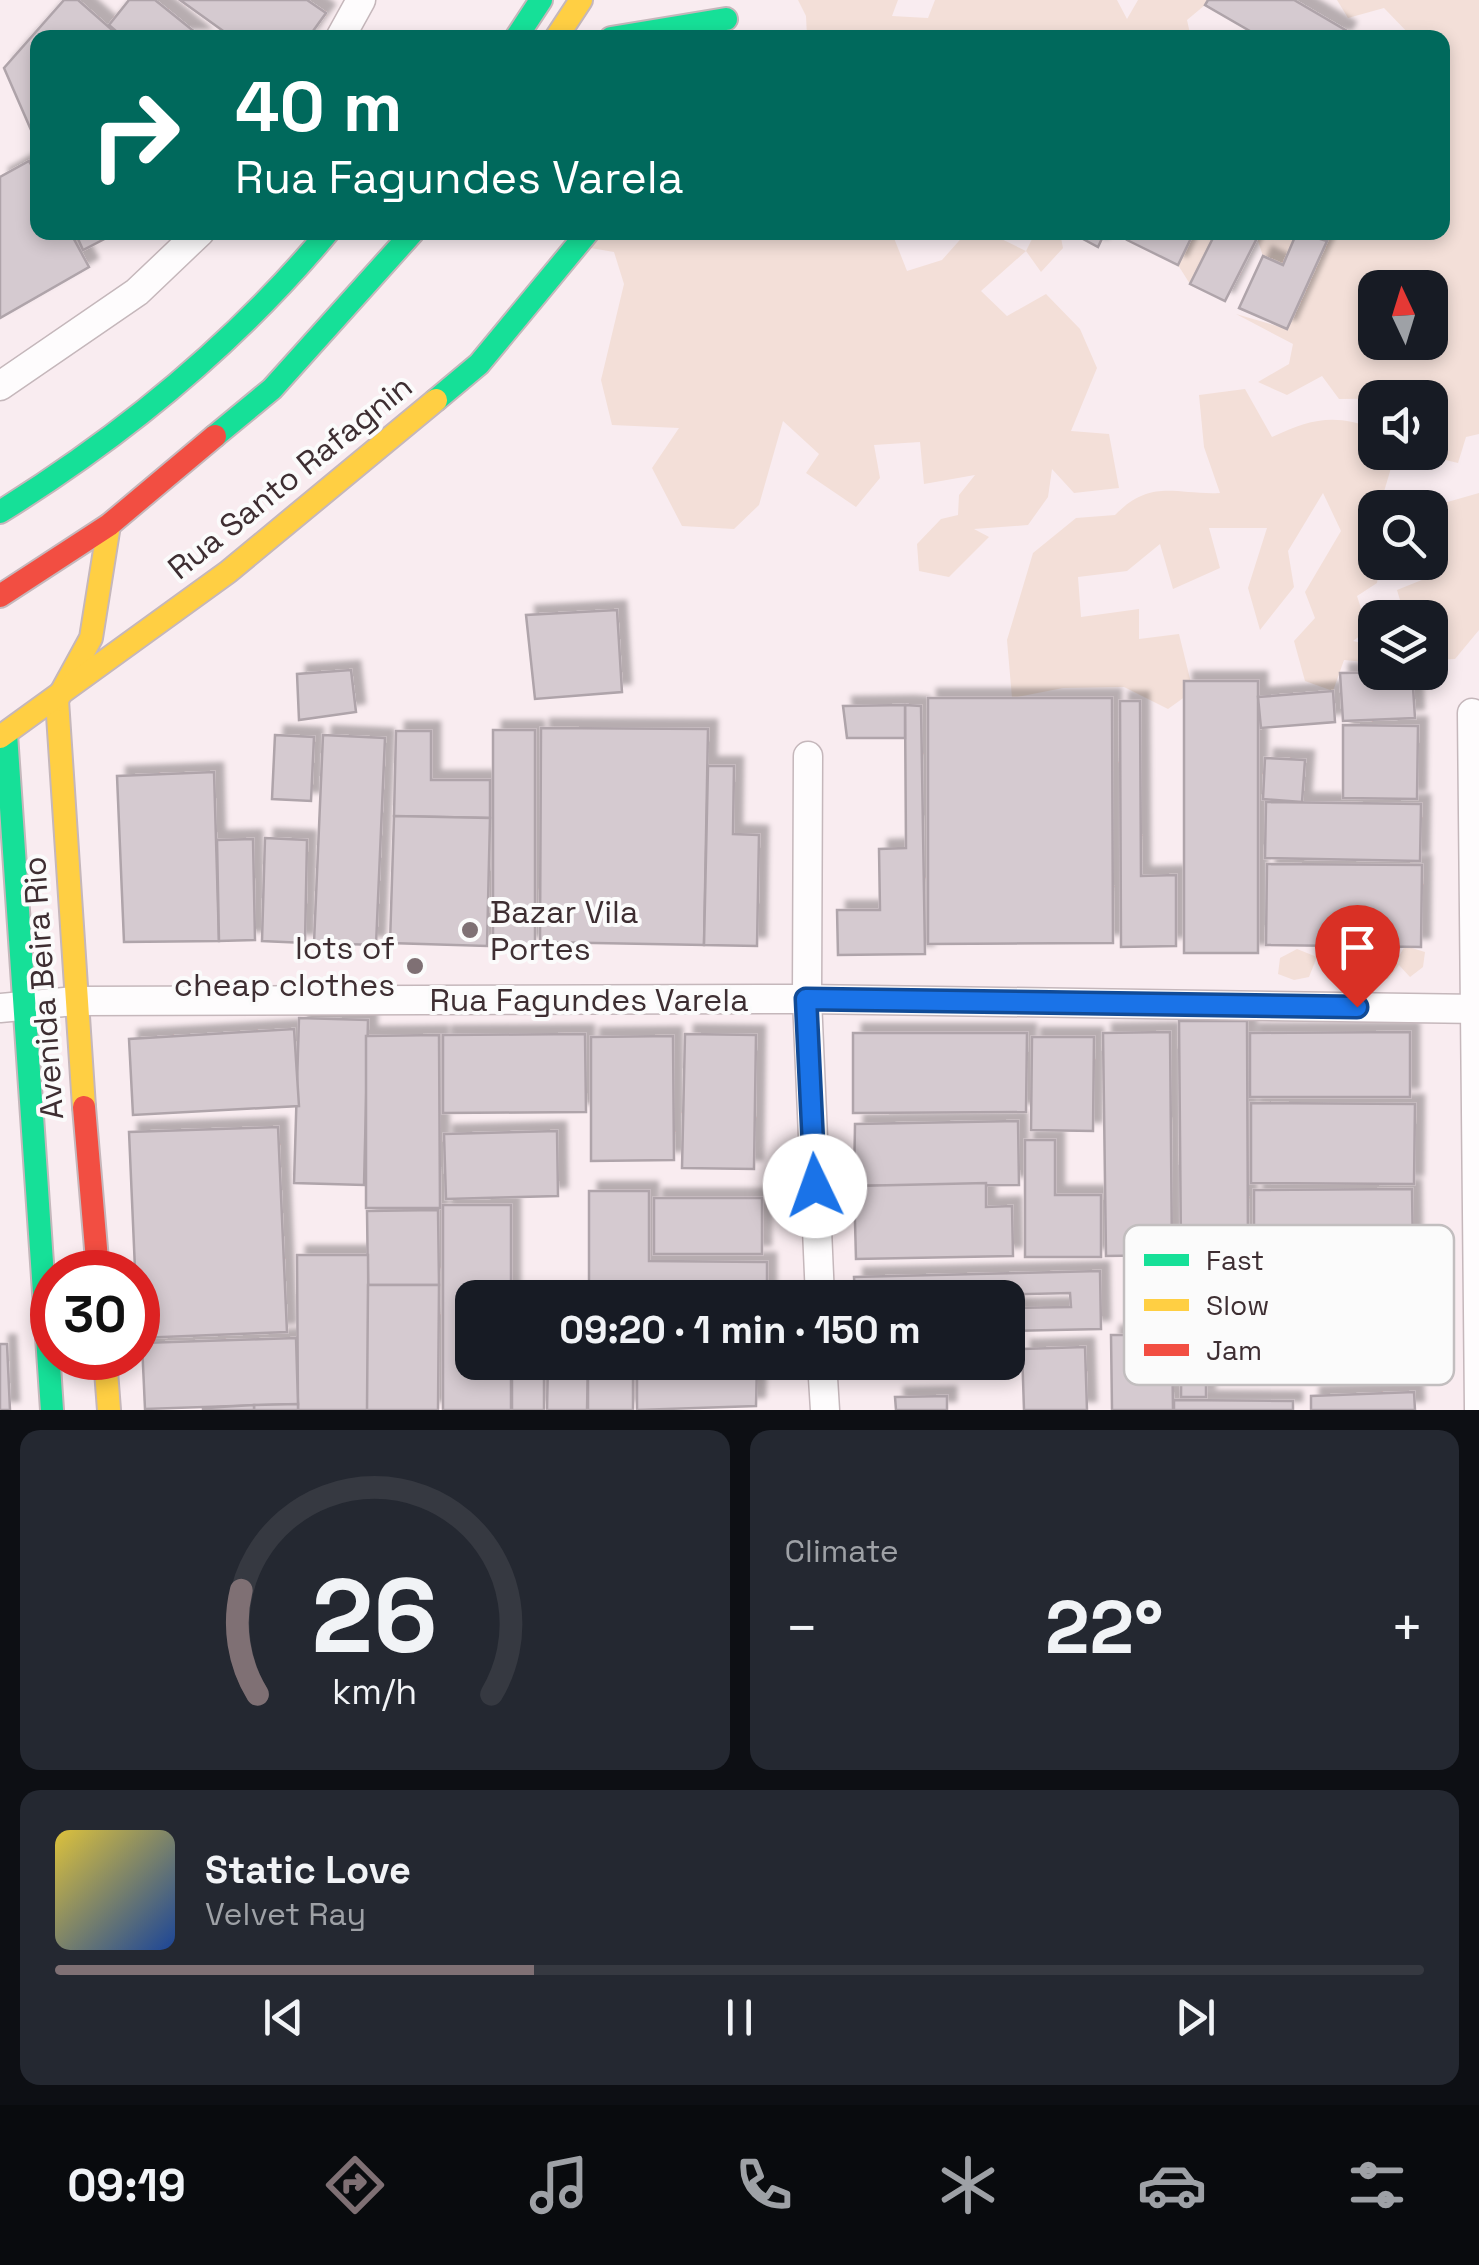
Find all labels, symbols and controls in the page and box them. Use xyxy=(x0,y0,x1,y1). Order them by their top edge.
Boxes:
text: 40 m xyxy=(235,62,402,151)
icon: right xyxy=(70,70,200,200)
text: Rua Fagundes Varela xyxy=(235,149,684,206)
north arrow xyxy=(1358,270,1448,360)
map controls xyxy=(1358,270,1448,690)
street label: Rua Santo Rafagnin xyxy=(160,366,420,588)
button: sound xyxy=(1358,380,1448,470)
button: search xyxy=(1358,490,1448,580)
button: layers xyxy=(1358,600,1448,690)
street label: Avenida Beira Rio xyxy=(14,855,72,1121)
place label: Bazar Vila Portes xyxy=(490,892,638,969)
pin xyxy=(1315,905,1400,1008)
marker: Bazar Vila Portes xyxy=(459,919,481,941)
icon: arrive xyxy=(1330,920,1385,975)
place label: lots of cheap clothes xyxy=(174,928,395,1005)
marker: lots of cheap clothes xyxy=(404,955,426,977)
street label: Rua Fagundes Varela xyxy=(429,980,749,1020)
position arrow xyxy=(763,1134,867,1238)
legend xyxy=(1124,1225,1454,1385)
text: Fast xyxy=(1206,1242,1264,1278)
speed limit sign: 30 xyxy=(30,1250,160,1380)
text: Slow xyxy=(1206,1287,1269,1323)
text: 09:20 · 1 min · 150 m xyxy=(559,1306,921,1354)
text: Jam xyxy=(1206,1332,1262,1368)
text: Climate xyxy=(785,1531,899,1571)
text: 26 xyxy=(312,1550,438,1682)
text: 22° xyxy=(1045,1579,1164,1675)
text: − xyxy=(785,1593,819,1663)
text: + xyxy=(1390,1593,1424,1663)
text: km/h xyxy=(332,1669,417,1714)
text: Static Love xyxy=(205,1846,411,1894)
text: Velvet Ray xyxy=(205,1894,366,1934)
icon: previous xyxy=(256,1990,311,2045)
icon: pause xyxy=(712,1990,767,2045)
icon: next xyxy=(1168,1990,1223,2045)
icon: directions xyxy=(320,2150,390,2220)
icon: music xyxy=(524,2150,594,2220)
icon: phone xyxy=(729,2150,799,2220)
icon: climate xyxy=(933,2150,1003,2220)
icon: car xyxy=(1137,2150,1207,2220)
icon: filters xyxy=(1342,2150,1412,2220)
text: 09:19 xyxy=(67,2157,186,2214)

